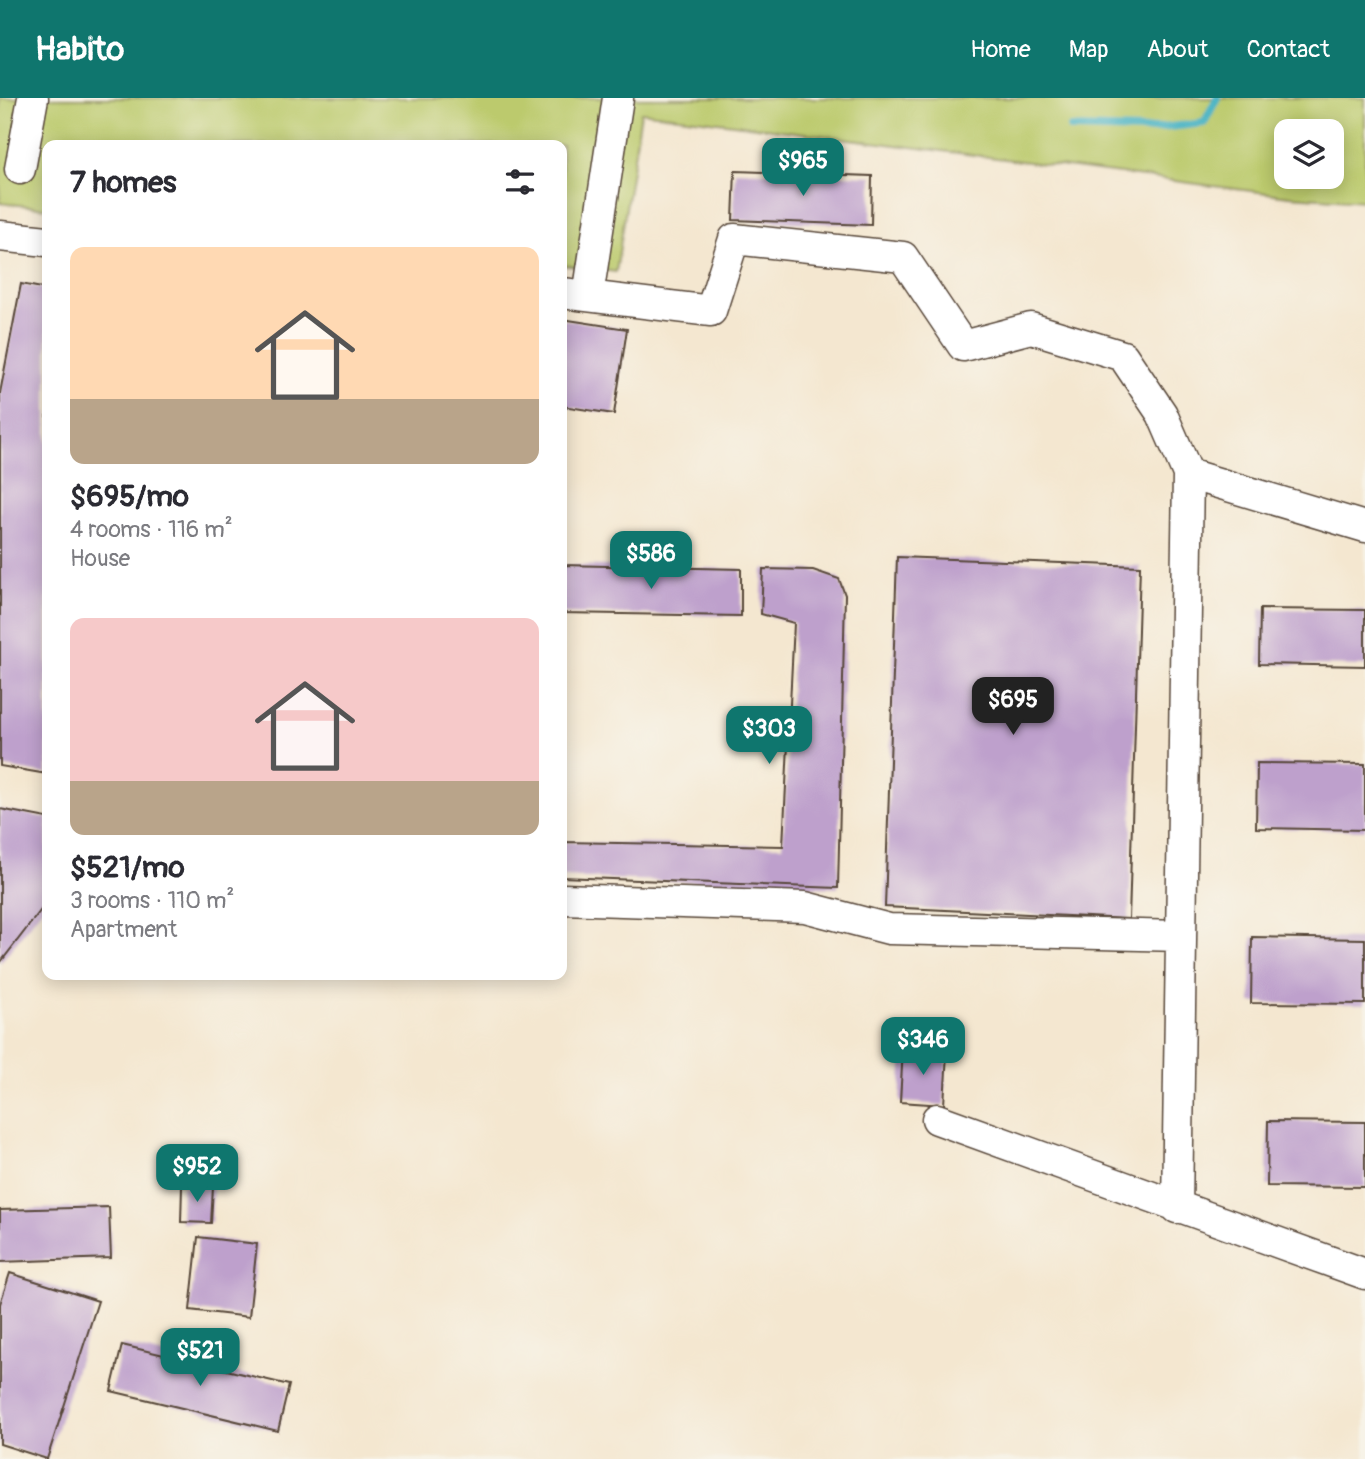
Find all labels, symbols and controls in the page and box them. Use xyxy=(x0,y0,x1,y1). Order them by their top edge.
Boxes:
text: Habito xyxy=(35,29,124,70)
text: Home xyxy=(970,35,1031,64)
text: Map xyxy=(1069,35,1109,64)
text: About xyxy=(1147,35,1209,64)
text: Contact xyxy=(1247,35,1330,64)
map controls xyxy=(1274,119,1344,189)
button: layers xyxy=(1274,119,1344,189)
pin: $965 xyxy=(762,139,844,198)
text: $965 xyxy=(778,146,828,175)
icon: filters xyxy=(501,163,539,201)
text: 7 homes xyxy=(70,164,177,201)
icon: home xyxy=(242,292,368,418)
text: $695/mo xyxy=(70,478,189,515)
text: 4 rooms · 116 m² xyxy=(70,515,233,544)
pin: $586 xyxy=(610,532,692,591)
text: $586 xyxy=(626,539,676,568)
text: House xyxy=(70,544,130,573)
icon: home xyxy=(242,663,368,789)
pin: $695 xyxy=(972,678,1054,737)
text: $695 xyxy=(988,685,1038,714)
pin: $303 xyxy=(728,706,810,766)
text: $303 xyxy=(742,714,796,743)
text: $521/mo xyxy=(70,849,185,886)
text: 3 rooms · 110 m² xyxy=(70,886,234,915)
text: Apartment xyxy=(70,915,177,944)
pin: $346 xyxy=(882,1018,964,1077)
text: $346 xyxy=(897,1025,949,1054)
pin: $952 xyxy=(156,1144,238,1204)
text: $952 xyxy=(172,1152,222,1181)
pin: $521 xyxy=(159,1328,241,1388)
text: $521 xyxy=(177,1336,223,1365)

